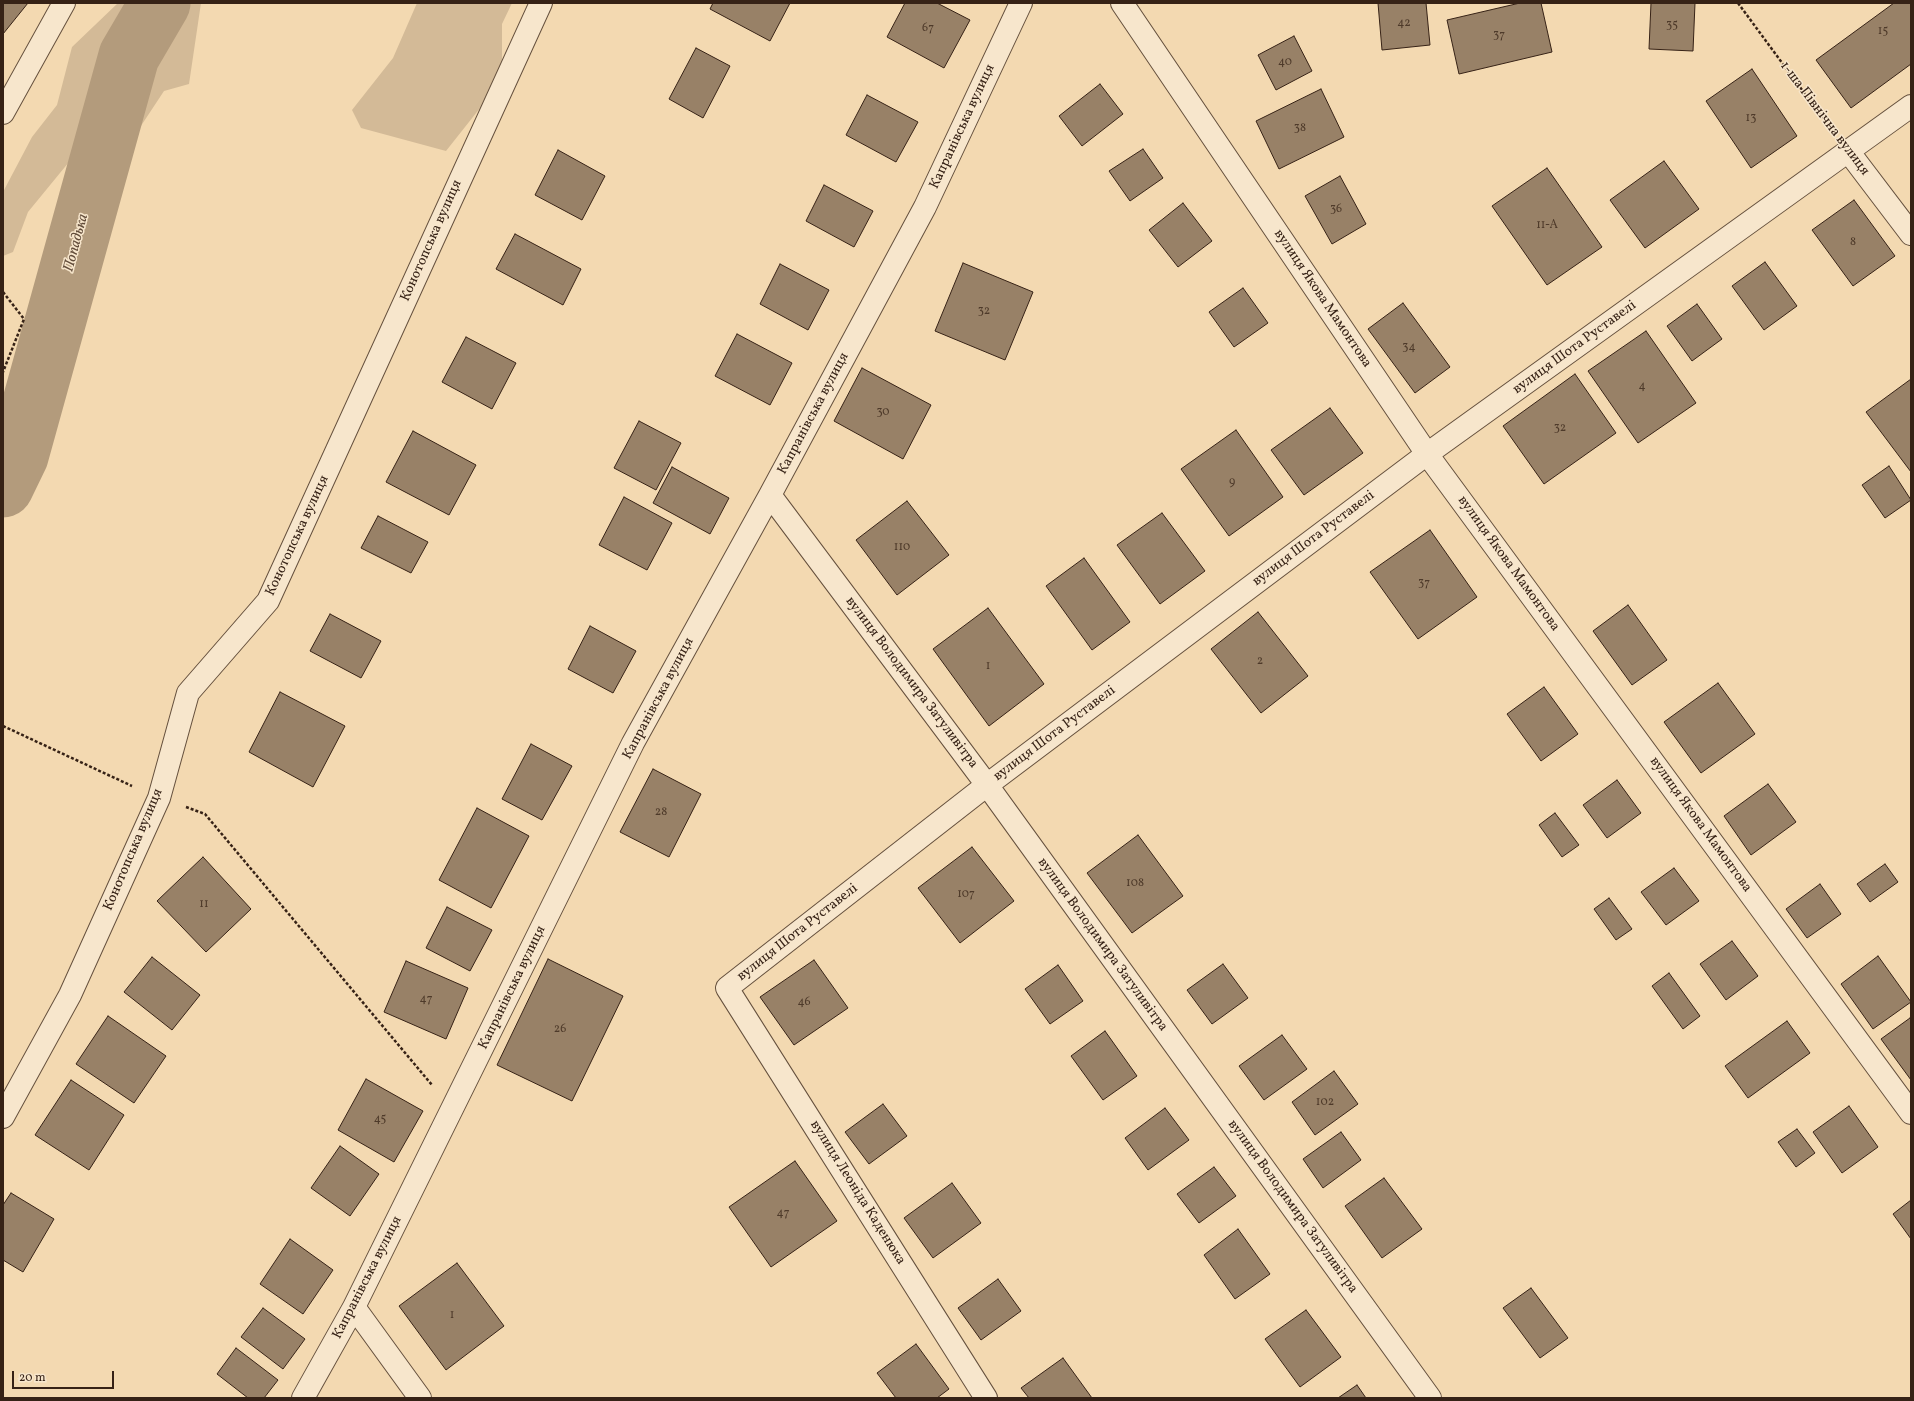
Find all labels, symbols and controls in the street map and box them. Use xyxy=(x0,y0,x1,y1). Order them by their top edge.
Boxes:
house number: 42 xyxy=(1397,17,1411,31)
house number: 35 xyxy=(1666,19,1678,33)
house number: 67 xyxy=(922,22,934,36)
house number: 15 xyxy=(1878,25,1888,39)
house number: 37 xyxy=(1493,29,1505,43)
house number: 40 xyxy=(1278,56,1292,70)
street label: 1-ша Північна вулиця xyxy=(1776,59,1872,179)
street label: Капранівська вулиця xyxy=(927,62,999,192)
house number: 13 xyxy=(1746,112,1756,126)
house number: 38 xyxy=(1294,122,1306,136)
street label: Конотопська вулиця xyxy=(398,178,466,304)
house number: 36 xyxy=(1330,203,1342,217)
water label: Попадька xyxy=(61,212,93,274)
house number: 11-А xyxy=(1536,219,1558,233)
street label: вулиця Якова Мамонтова xyxy=(1269,227,1375,371)
house number: 8 xyxy=(1850,236,1856,250)
street label: вулиця Шота Руставелі xyxy=(1510,298,1640,398)
house number: 32 xyxy=(978,305,990,319)
house number: 34 xyxy=(1402,341,1416,355)
street label: Капранівська вулиця xyxy=(775,350,853,478)
house number: 4 xyxy=(1638,380,1646,394)
house number: 30 xyxy=(876,406,890,420)
house number: 32 xyxy=(1554,422,1566,436)
street label: Конотопська вулиця xyxy=(263,473,333,599)
house number: 9 xyxy=(1229,476,1235,490)
street label: вулиця Шота Руставелі xyxy=(1250,488,1378,590)
street label: вулиця Якова Мамонтова xyxy=(1453,493,1563,635)
house number: 110 xyxy=(894,541,910,555)
house number: 37 xyxy=(1418,577,1430,591)
street label: вулиця Володимира Затуливітра xyxy=(841,594,981,772)
street label: Капранівська вулиця xyxy=(620,635,698,763)
house number: 2 xyxy=(1257,655,1263,669)
house number: 1 xyxy=(986,660,990,674)
street label: вулиця Шота Руставелі xyxy=(991,683,1119,785)
street label: вулиця Якова Мамонтова xyxy=(1645,754,1755,896)
street label: Конотопська вулиця xyxy=(101,786,167,914)
house number: 28 xyxy=(655,806,667,820)
street label: вулиця Володимира Затуливітра xyxy=(1033,855,1171,1035)
house number: 108 xyxy=(1126,877,1144,891)
street label: вулиця Шота Руставелі xyxy=(734,881,862,985)
house number: 107 xyxy=(957,888,975,902)
house number: 11 xyxy=(199,898,209,912)
street label: Капранівська вулиця xyxy=(476,923,550,1053)
house number: 47 xyxy=(420,993,432,1007)
house number: 46 xyxy=(797,996,811,1010)
house number: 26 xyxy=(554,1023,566,1037)
house number: 102 xyxy=(1316,1096,1334,1110)
house number: 45 xyxy=(374,1113,386,1127)
street label: вулиця Володимира Затуливітра xyxy=(1223,1117,1361,1297)
street label: вулиця Леоніда Каденюка xyxy=(806,1118,908,1268)
house number: 47 xyxy=(777,1207,789,1221)
street label: Капранівська вулиця xyxy=(330,1214,406,1342)
house number: 1 xyxy=(450,1309,454,1323)
scale bar xyxy=(14,1363,116,1389)
text: 20 m xyxy=(19,1370,46,1386)

